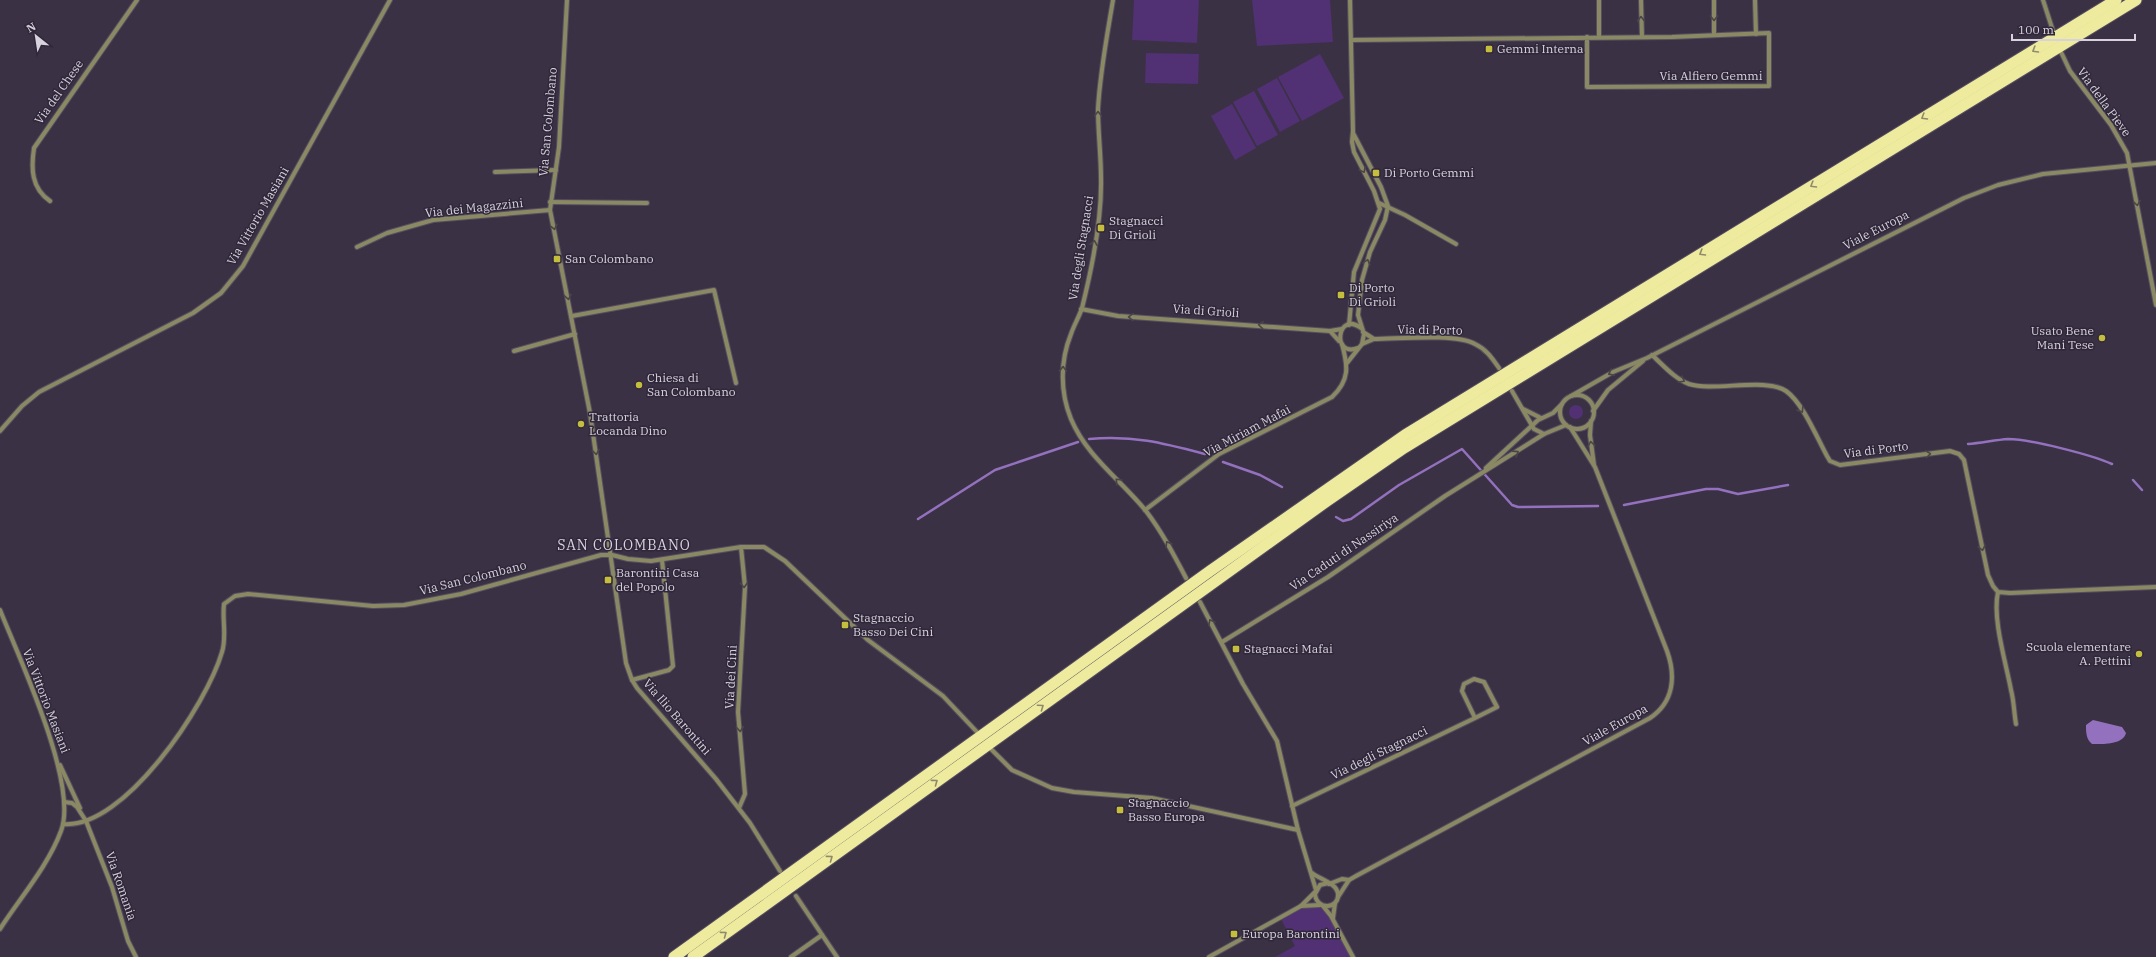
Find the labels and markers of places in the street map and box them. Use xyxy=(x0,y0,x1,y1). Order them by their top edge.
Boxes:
place label: Gemmi Interna xyxy=(1497,41,1584,56)
marker: Gemmi Interna xyxy=(1484,44,1494,54)
place label: Di Porto Gemmi xyxy=(1384,165,1474,180)
marker: Di Porto Gemmi xyxy=(1371,168,1381,178)
place label: Stagnacci Di Grioli xyxy=(1109,213,1164,242)
marker: Stagnacci Di Grioli xyxy=(1096,223,1106,233)
place label: San Colombano xyxy=(565,251,654,266)
marker: San Colombano xyxy=(552,254,562,264)
place label: Di Porto Di Grioli xyxy=(1349,280,1396,309)
marker: Di Porto Di Grioli xyxy=(1336,290,1346,300)
place label: Usato Bene Mani Tese xyxy=(2031,323,2094,352)
marker: Usato Bene Mani Tese xyxy=(2097,333,2107,343)
place label: Chiesa di San Colombano xyxy=(647,370,736,399)
marker: Chiesa di San Colombano xyxy=(634,380,644,390)
place label: Trattoria Locanda Dino xyxy=(589,409,667,438)
marker: Trattoria Locanda Dino xyxy=(576,419,586,429)
place label: Barontini Casa del Popolo xyxy=(616,565,700,594)
marker: Barontini Casa del Popolo xyxy=(603,575,613,585)
place label: Stagnaccio Basso Dei Cini xyxy=(853,610,933,639)
marker: Stagnaccio Basso Dei Cini xyxy=(840,620,850,630)
place label: Scuola elementare A. Pettini xyxy=(2026,639,2131,668)
place label: Stagnacci Mafai xyxy=(1244,641,1333,656)
marker: Stagnacci Mafai xyxy=(1231,644,1241,654)
marker: Scuola elementare A. Pettini xyxy=(2134,649,2144,659)
place label: Stagnaccio Basso Europa xyxy=(1128,795,1205,824)
marker: Stagnaccio Basso Europa xyxy=(1115,805,1125,815)
place label: Europa Barontini xyxy=(1242,926,1340,941)
marker: Europa Barontini xyxy=(1229,929,1239,939)

